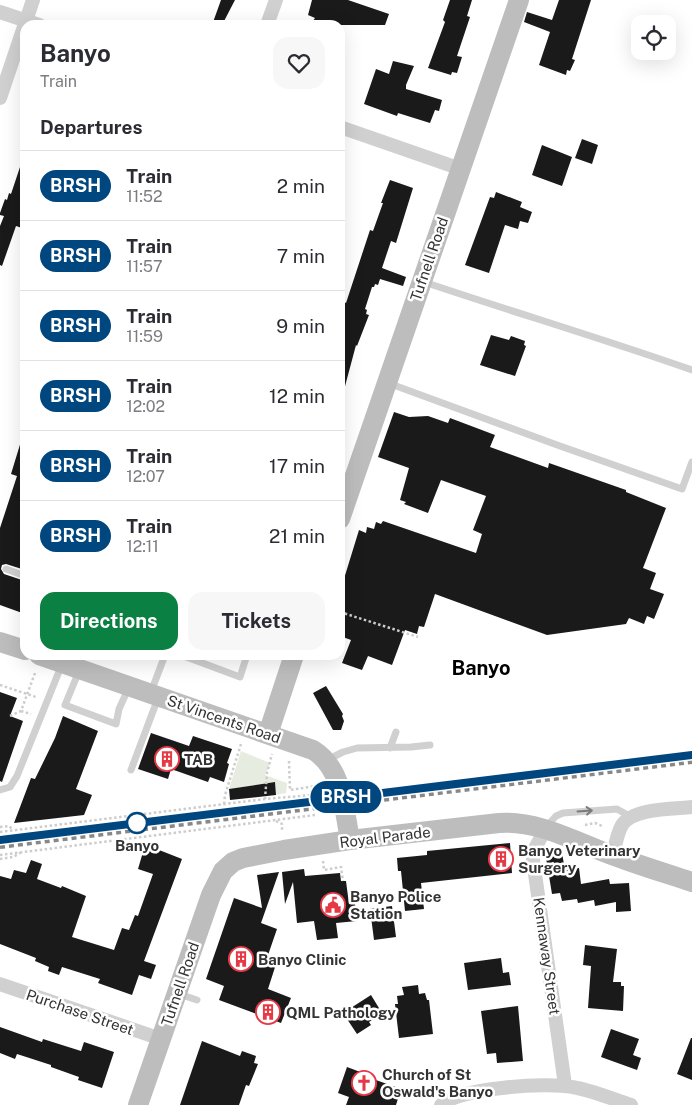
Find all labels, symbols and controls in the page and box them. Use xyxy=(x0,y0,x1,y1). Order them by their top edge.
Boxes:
map controls xyxy=(631,15,676,60)
button: locate xyxy=(631,15,676,60)
button: heart xyxy=(273,37,325,89)
text: Banyo xyxy=(40,39,111,67)
text: Train xyxy=(40,72,77,91)
text: Departures xyxy=(40,116,143,138)
text: Train xyxy=(126,165,172,187)
text: BRSH xyxy=(50,175,101,196)
text: 2 min xyxy=(277,175,325,197)
text: 11:52 xyxy=(126,187,163,206)
street label: Tufnell Road xyxy=(407,215,451,303)
text: Train xyxy=(126,235,172,257)
text: BRSH xyxy=(50,245,101,266)
text: 7 min xyxy=(277,245,325,267)
text: 11:57 xyxy=(126,257,163,276)
text: Train xyxy=(126,305,172,327)
text: BRSH xyxy=(50,315,101,336)
text: 9 min xyxy=(276,315,325,337)
text: 11:59 xyxy=(126,327,163,346)
text: Train xyxy=(126,375,172,397)
text: BRSH xyxy=(50,385,101,406)
text: 12 min xyxy=(269,385,325,407)
text: 12:02 xyxy=(126,397,165,416)
text: Train xyxy=(126,445,172,467)
text: BRSH xyxy=(50,455,101,476)
text: 17 min xyxy=(269,455,325,477)
text: 12:07 xyxy=(126,467,165,486)
text: Train xyxy=(126,515,172,537)
text: BRSH xyxy=(50,525,101,546)
text: 21 min xyxy=(269,525,325,547)
text: 12:11 xyxy=(126,537,159,556)
button: Directions xyxy=(40,592,178,650)
button: Tickets xyxy=(188,592,325,650)
district label: Banyo xyxy=(452,656,510,680)
street label: St Vincents Road xyxy=(165,692,283,746)
building icon: TAB xyxy=(154,746,180,772)
place label: TAB xyxy=(184,751,213,768)
line badge: BRSH xyxy=(311,781,381,813)
text: BRSH xyxy=(320,786,372,807)
one-way arrow xyxy=(577,807,593,816)
marker: Banyo xyxy=(126,812,148,834)
street label: Royal Parade xyxy=(338,823,432,851)
place label: Banyo xyxy=(115,837,159,854)
place label: Banyo Veterinary Surgery xyxy=(518,842,641,876)
building icon: Banyo Veterinary Surgery xyxy=(488,846,514,872)
place label: Banyo Police Station xyxy=(350,888,441,922)
public building icon: Banyo Police Station xyxy=(320,892,346,918)
street label: Kennaway Street xyxy=(530,896,564,1016)
street label: Tufnell Road xyxy=(158,940,202,1028)
building icon: Banyo Clinic xyxy=(228,946,254,972)
place label: Banyo Clinic xyxy=(258,951,346,968)
street label: Purchase Street xyxy=(24,986,136,1038)
building icon: QML Pathology xyxy=(255,999,281,1025)
place label: QML Pathology xyxy=(286,1004,397,1021)
place label: Church of St Oswald's Banyo xyxy=(382,1066,493,1100)
church icon: Church of St Oswald's Banyo xyxy=(351,1070,377,1096)

